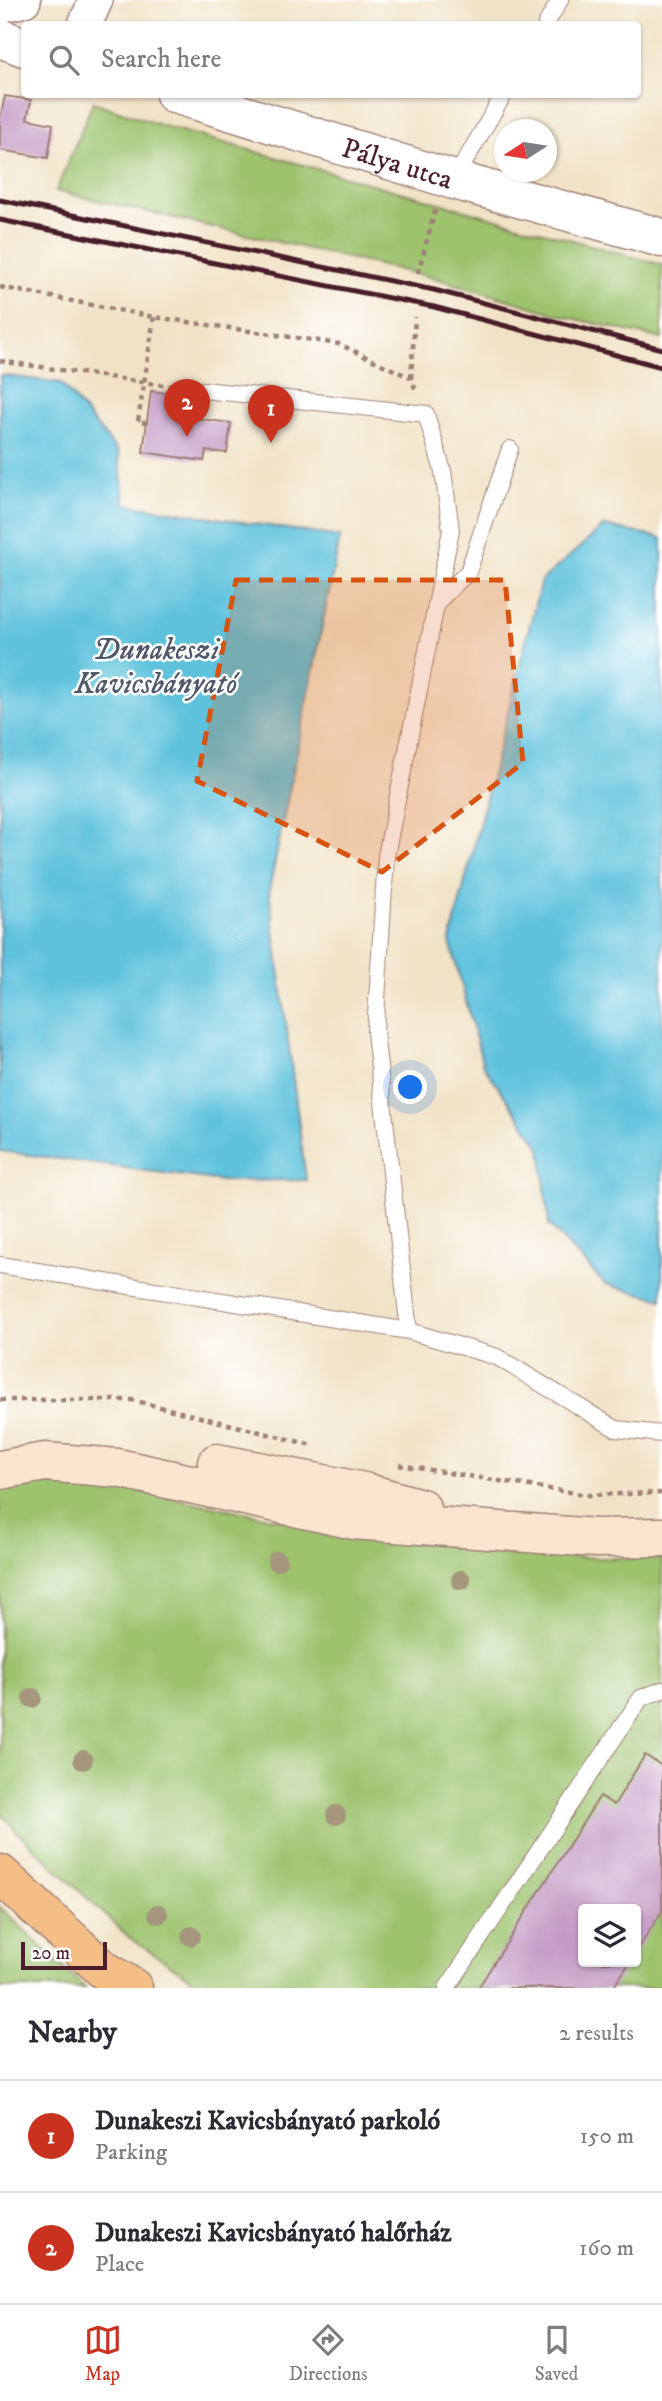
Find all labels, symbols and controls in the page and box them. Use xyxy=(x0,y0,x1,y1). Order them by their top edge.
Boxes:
search box xyxy=(21,21,641,98)
icon: search xyxy=(45,41,83,79)
text: Search here xyxy=(101,43,221,76)
north arrow xyxy=(494,119,557,182)
street label: Pálya utca xyxy=(338,131,457,198)
pin: 2 xyxy=(164,379,210,437)
pin: 1 xyxy=(248,385,294,443)
water label: Dunakeszi Kavicsbányató xyxy=(74,632,240,703)
your location xyxy=(393,1070,427,1104)
map controls xyxy=(578,1904,641,1967)
button: layers xyxy=(578,1904,641,1967)
scale bar xyxy=(21,1939,107,1971)
text: 20 m xyxy=(32,1942,70,1965)
text: Nearby xyxy=(28,2015,117,2052)
text: 2 results xyxy=(559,2019,634,2048)
text: Dunakeszi Kavicsbányató parkoló xyxy=(95,2105,440,2138)
text: 1 xyxy=(47,2122,55,2151)
text: 150 m xyxy=(580,2122,634,2151)
text: Parking xyxy=(95,2138,167,2167)
text: Dunakeszi Kavicsbányató halőrház xyxy=(95,2217,452,2250)
text: 2 xyxy=(45,2234,57,2263)
text: 160 m xyxy=(579,2234,634,2263)
text: Place xyxy=(95,2250,144,2279)
tab: Map xyxy=(84,2321,122,2386)
tab: Directions xyxy=(289,2321,368,2386)
tab: Saved xyxy=(535,2321,578,2386)

